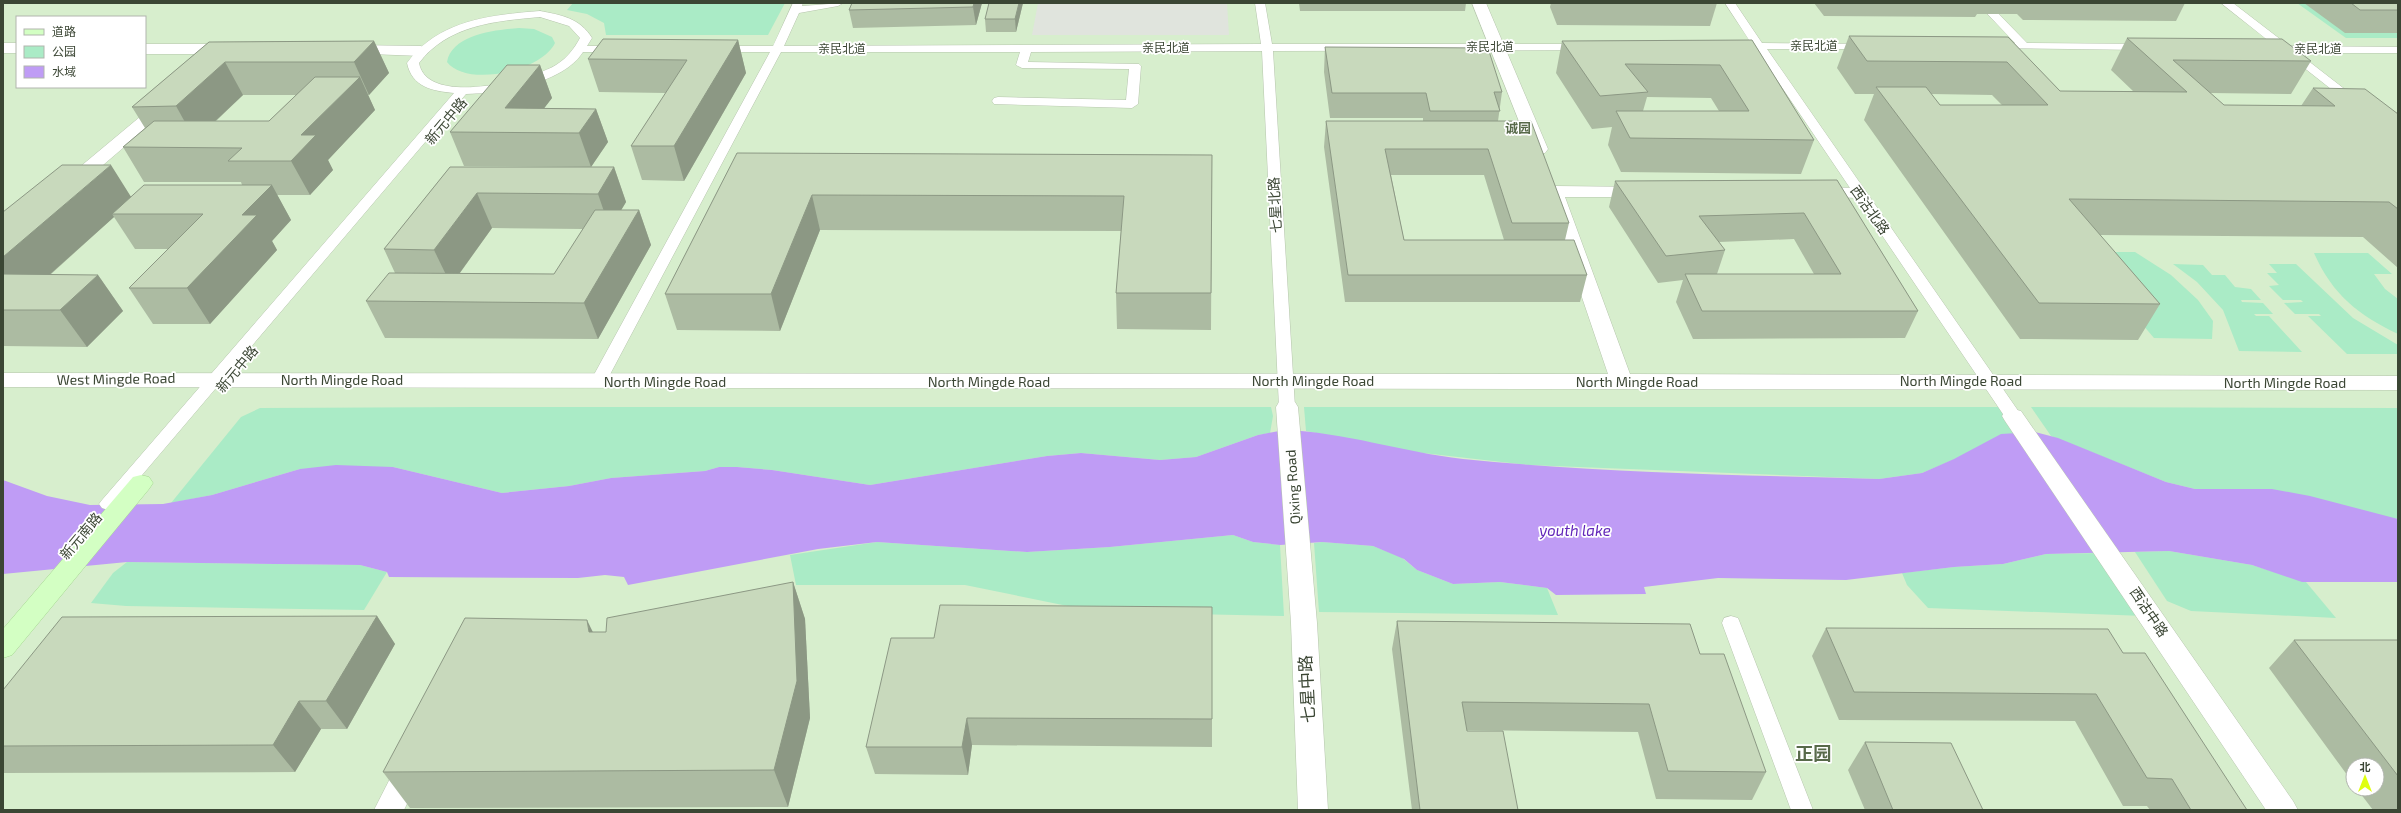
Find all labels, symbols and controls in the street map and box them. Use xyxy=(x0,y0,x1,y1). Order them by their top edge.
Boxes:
legend xyxy=(16,16,146,88)
text: 道路 xyxy=(52,24,76,38)
street label: 亲民北道 xyxy=(1790,38,1838,52)
street label: 亲民北道 xyxy=(1466,39,1514,53)
street label: 亲民北道 xyxy=(1142,40,1190,54)
street label: 亲民北道 xyxy=(818,41,866,55)
street label: 亲民北道 xyxy=(2294,41,2342,55)
text: 公园 xyxy=(52,44,76,58)
text: 水域 xyxy=(52,64,76,78)
street label: 新元中路 xyxy=(421,94,470,148)
district label: 诚园 xyxy=(1505,120,1531,136)
street label: 七星北路 xyxy=(1265,177,1284,233)
street label: 西沽北路 xyxy=(1847,182,1893,238)
street label: 新元中路 xyxy=(212,342,261,396)
street label: West Mingde Road xyxy=(57,369,175,388)
street label: North Mingde Road xyxy=(281,371,403,388)
street label: North Mingde Road xyxy=(1252,372,1374,389)
street label: North Mingde Road xyxy=(1900,372,2022,389)
street label: North Mingde Road xyxy=(604,373,726,390)
street label: North Mingde Road xyxy=(928,373,1050,390)
street label: North Mingde Road xyxy=(1576,373,1698,390)
street label: North Mingde Road xyxy=(2224,374,2346,391)
street label: Qixing Road xyxy=(1281,449,1304,525)
street label: 新元南路 xyxy=(56,509,105,563)
water label: youth lake xyxy=(1539,521,1611,540)
street label: 西沽中路 xyxy=(2127,584,2172,640)
street label: 七星中路 xyxy=(1294,655,1318,724)
district label: 正园 xyxy=(1795,742,1831,764)
north arrow xyxy=(2345,757,2385,797)
text: 北 xyxy=(2360,760,2371,773)

